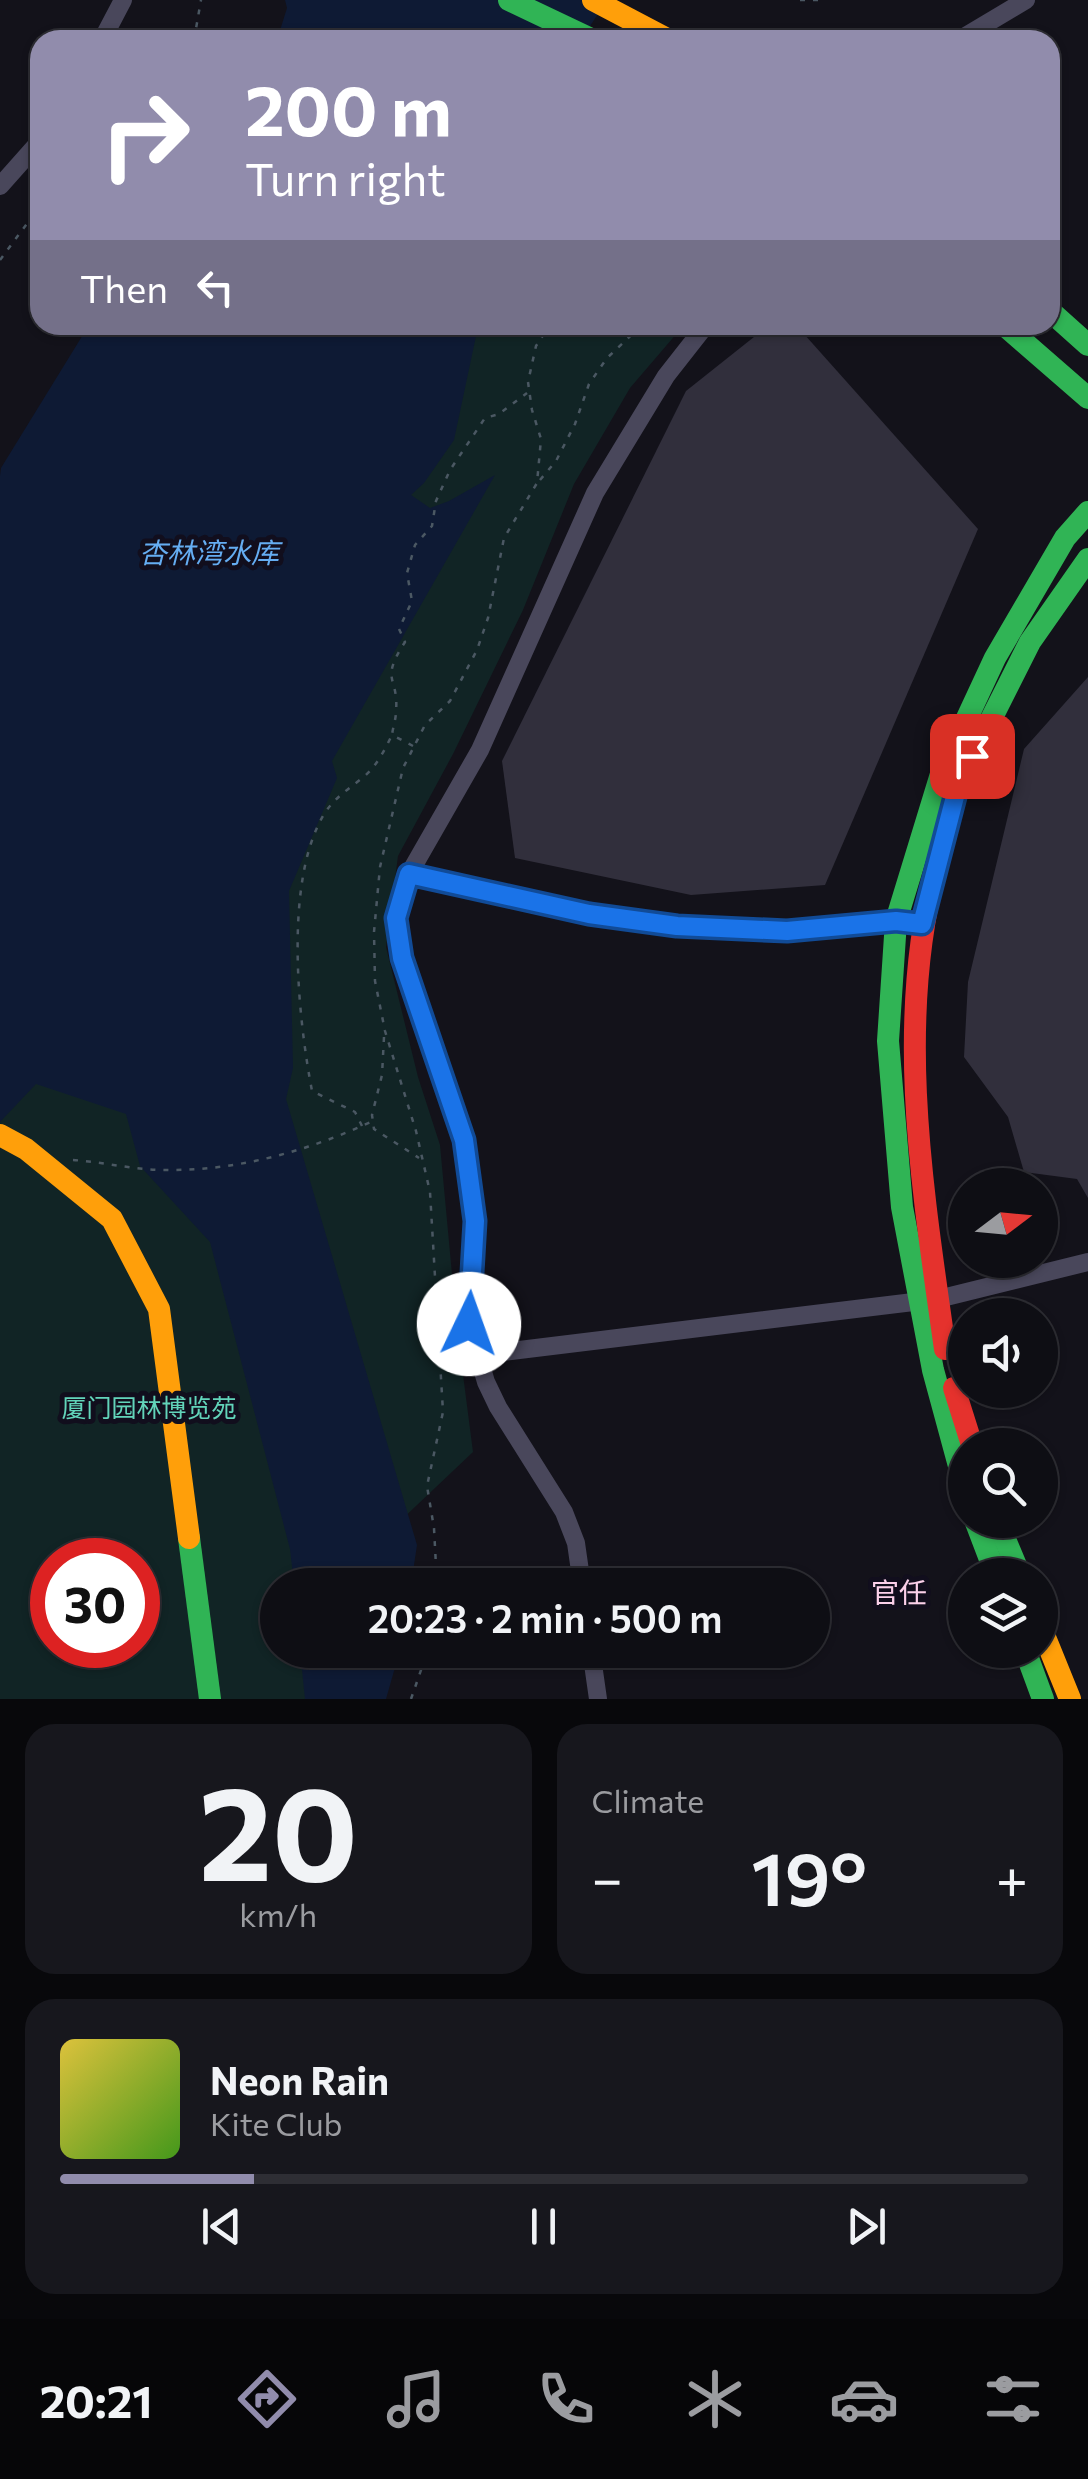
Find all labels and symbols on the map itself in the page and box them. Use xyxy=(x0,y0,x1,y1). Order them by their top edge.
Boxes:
water label: 杏林湾水库 xyxy=(139,535,283,569)
pin xyxy=(930,714,1015,799)
north arrow xyxy=(948,1168,1058,1278)
position arrow xyxy=(417,1272,521,1376)
park label: 厦门园林博览苑 xyxy=(61,1392,237,1422)
speed limit sign: 30 xyxy=(30,1538,160,1668)
district label: 官任 xyxy=(871,1575,927,1609)

